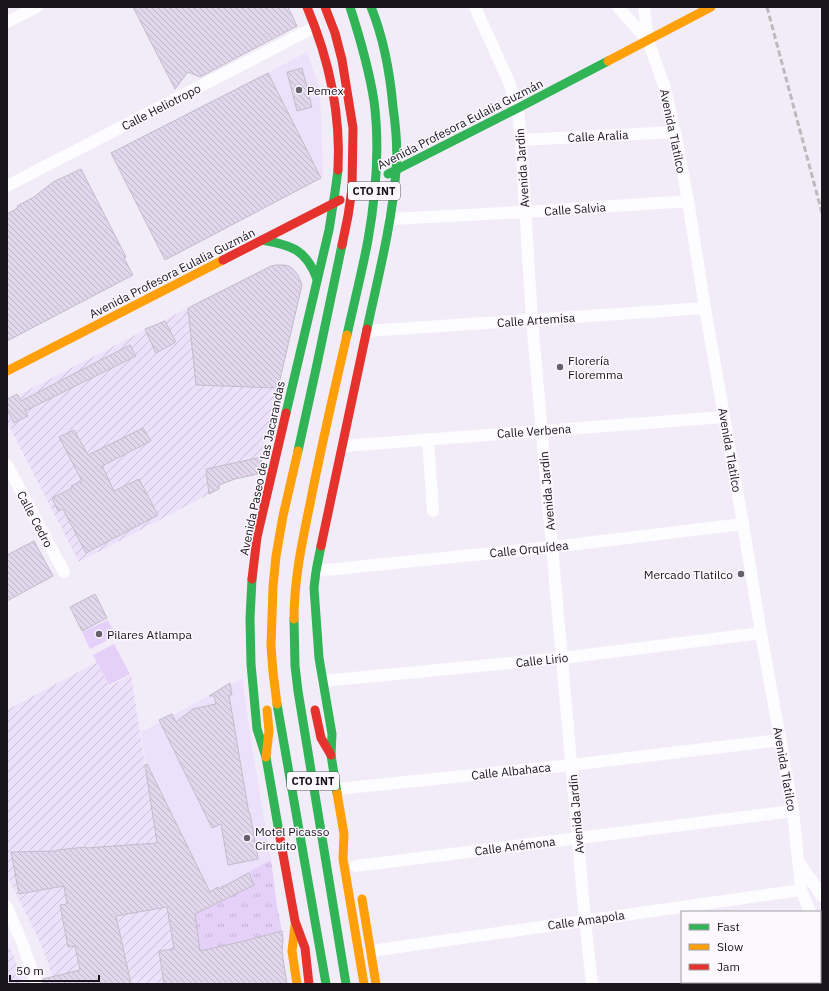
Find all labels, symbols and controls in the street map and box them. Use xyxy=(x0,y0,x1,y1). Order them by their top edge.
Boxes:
street label: Avenida Profesora Eulalia Guzmán xyxy=(375,76,545,172)
street label: Calle Heliotropo xyxy=(119,80,203,133)
place label: Pemex xyxy=(307,83,344,98)
marker: Pemex xyxy=(294,85,304,95)
street label: Avenida Tlatilco xyxy=(657,88,689,175)
street label: Calle Aralia xyxy=(567,127,629,145)
street label: Avenida Jardín xyxy=(512,128,532,208)
road number: CTO INT xyxy=(348,182,400,200)
street label: Calle Salvia xyxy=(544,199,607,219)
street label: Avenida Profesora Eulalia Guzmán xyxy=(87,225,257,321)
street label: Calle Artemisa xyxy=(496,310,576,330)
place label: Florería Floremma xyxy=(568,353,624,382)
marker: Florería Floremma xyxy=(555,362,565,372)
street label: Avenida Paseo de las Jacarandas xyxy=(236,379,288,557)
street label: Avenida Tlatilco xyxy=(715,407,745,494)
street label: Calle Verbena xyxy=(496,421,572,441)
street label: Avenida Jardín xyxy=(536,451,558,531)
street label: Calle Cedro xyxy=(14,488,56,550)
street label: Calle Orquídea xyxy=(489,537,570,561)
place label: Mercado Tlatilco xyxy=(644,567,733,582)
marker: Mercado Tlatilco xyxy=(736,569,746,579)
place label: Pilares Atlampa xyxy=(107,627,193,642)
marker: Pilares Atlampa xyxy=(94,629,104,639)
street label: Calle Lirio xyxy=(515,650,569,670)
street label: Avenida Tlatilco xyxy=(770,726,800,813)
street label: Calle Albahaca xyxy=(471,759,552,783)
road number: CTO INT xyxy=(287,772,339,790)
street label: Avenida Jardín xyxy=(565,774,587,854)
place label: Motel Picasso Circuito xyxy=(255,824,330,853)
marker: Motel Picasso Circuito xyxy=(242,833,252,843)
street label: Calle Anémona xyxy=(474,834,557,858)
street label: Calle Amapola xyxy=(546,907,626,933)
legend xyxy=(681,911,821,983)
text: Fast xyxy=(717,919,740,934)
text: Slow xyxy=(717,939,743,954)
scale bar xyxy=(10,957,99,983)
text: Jam xyxy=(717,959,740,974)
text: 50 m xyxy=(16,963,44,978)

